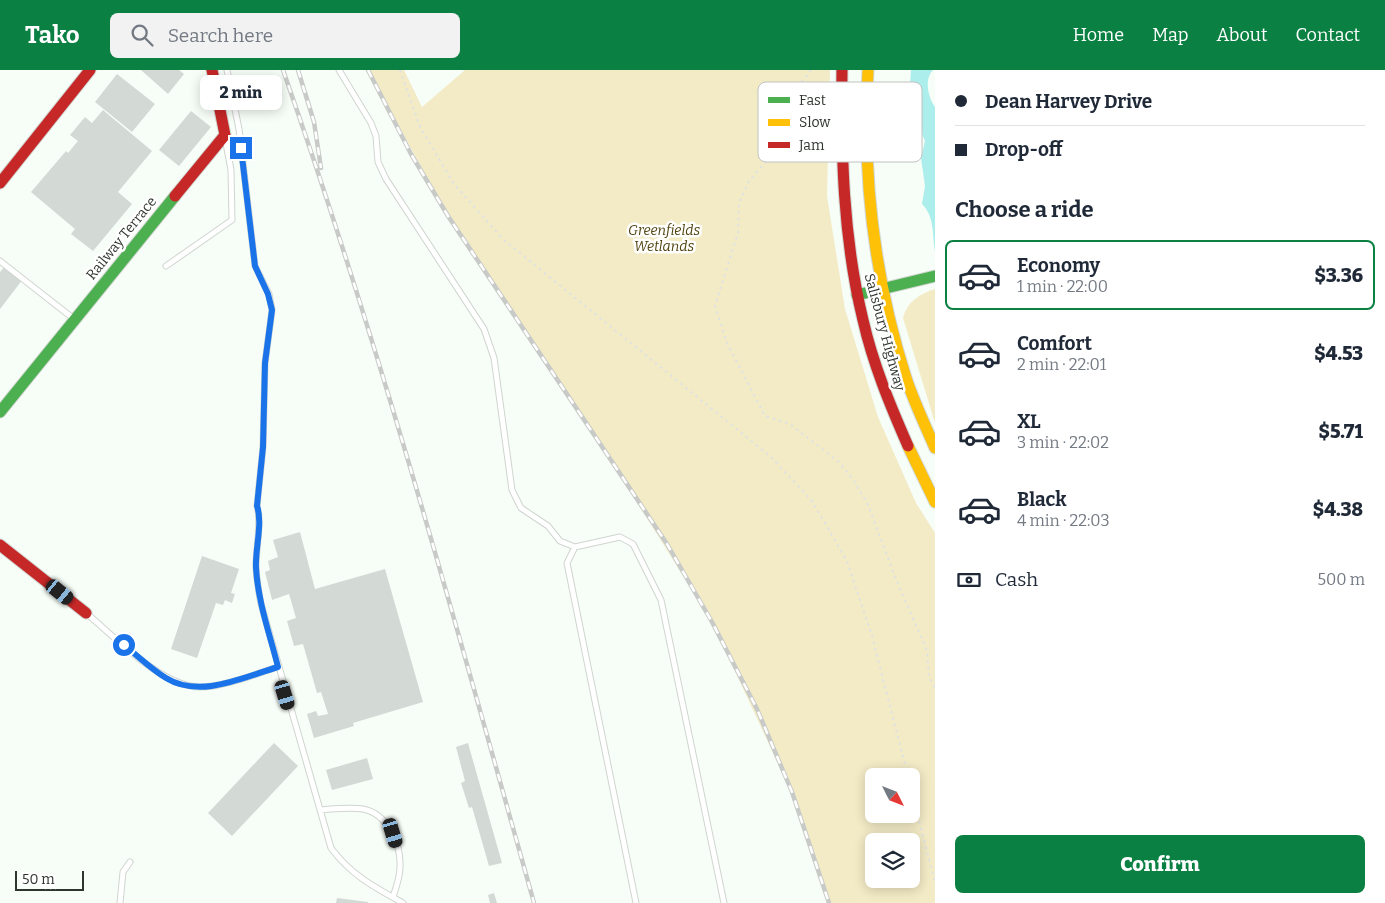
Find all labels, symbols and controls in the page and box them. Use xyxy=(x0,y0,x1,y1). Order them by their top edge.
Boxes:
search box xyxy=(110,13,460,58)
text: Tako xyxy=(25,21,80,49)
icon: search xyxy=(128,21,156,49)
text: Search here xyxy=(168,24,273,47)
text: Home xyxy=(1073,24,1124,46)
text: Map xyxy=(1152,24,1188,46)
text: About xyxy=(1216,24,1267,46)
text: Contact xyxy=(1295,24,1360,46)
callout: 2 min xyxy=(200,75,282,110)
legend xyxy=(758,82,922,162)
text: 2 min xyxy=(220,83,262,102)
text: Dean Harvey Drive xyxy=(985,90,1152,113)
text: Fast xyxy=(799,92,826,109)
text: Slow xyxy=(799,114,831,131)
route end xyxy=(230,137,252,159)
text: Jam xyxy=(798,137,825,154)
text: Drop-off xyxy=(985,138,1063,161)
street label: Railway Terrace xyxy=(83,193,160,283)
text: Choose a ride xyxy=(955,196,1094,223)
park label: Greenfields Wetlands xyxy=(628,222,700,255)
icon: car xyxy=(957,253,1002,298)
text: Economy xyxy=(1017,254,1100,277)
text: $3.36 xyxy=(1314,264,1363,287)
street label: Salisbury Highway xyxy=(861,272,909,393)
text: 1 min · 22:00 xyxy=(1017,277,1108,296)
icon: car xyxy=(957,331,1002,376)
text: Comfort xyxy=(1017,332,1092,355)
text: $4.53 xyxy=(1314,342,1363,365)
text: 2 min · 22:01 xyxy=(1017,355,1106,374)
icon: car xyxy=(957,409,1002,454)
text: XL xyxy=(1017,410,1041,433)
text: $5.71 xyxy=(1319,420,1363,443)
text: 3 min · 22:02 xyxy=(1017,433,1109,452)
icon: car xyxy=(957,487,1002,532)
text: Black xyxy=(1017,488,1067,511)
text: $4.38 xyxy=(1313,498,1363,521)
text: 4 min · 22:03 xyxy=(1017,511,1110,530)
icon: cash xyxy=(955,566,983,594)
text: Cash xyxy=(995,568,1038,591)
text: 500 m xyxy=(1317,570,1365,589)
car xyxy=(43,577,76,607)
route start xyxy=(113,634,135,656)
car xyxy=(273,678,296,712)
north arrow xyxy=(865,768,920,822)
map controls xyxy=(865,768,920,888)
car xyxy=(381,816,404,850)
button: layers xyxy=(865,833,920,888)
button: Confirm xyxy=(955,835,1365,893)
scale bar xyxy=(15,868,84,891)
text: 50 m xyxy=(22,871,55,888)

